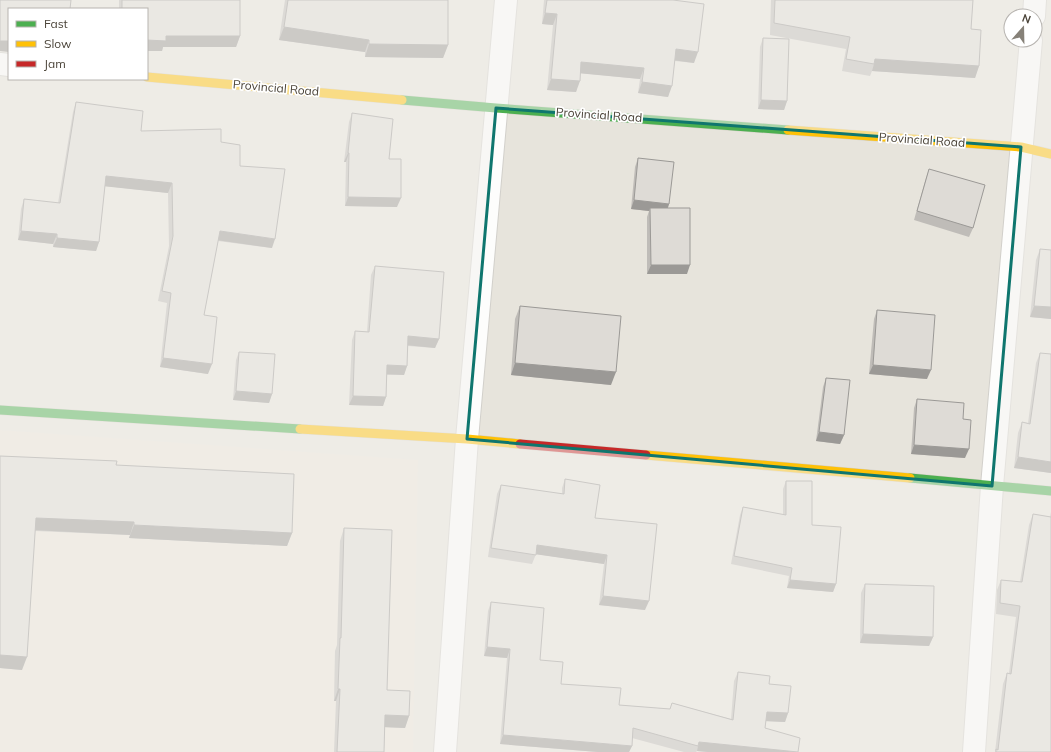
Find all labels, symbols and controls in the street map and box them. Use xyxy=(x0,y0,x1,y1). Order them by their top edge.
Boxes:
legend xyxy=(8,8,148,80)
north arrow xyxy=(1003,8,1043,48)
text: N xyxy=(1020,11,1033,27)
text: Fast xyxy=(44,16,68,31)
text: Slow xyxy=(44,36,72,51)
text: Jam xyxy=(44,56,66,71)
street label: Provincial Road xyxy=(232,76,320,99)
street label: Provincial Road xyxy=(555,104,643,125)
street label: Provincial Road xyxy=(878,129,966,150)

